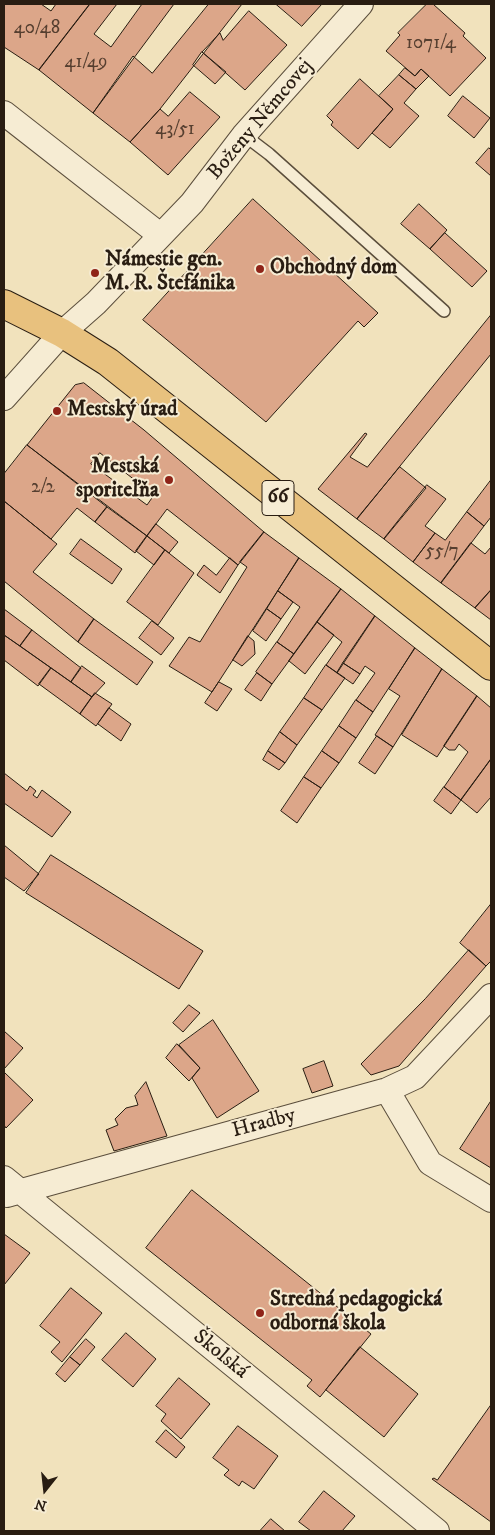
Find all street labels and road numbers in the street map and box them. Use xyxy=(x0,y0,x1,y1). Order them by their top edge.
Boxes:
street label: Boženy Němcovej xyxy=(203,54,319,186)
road number: 66 xyxy=(262,480,294,516)
street label: Hradby xyxy=(230,1103,298,1145)
street label: Školská xyxy=(187,1325,253,1385)

